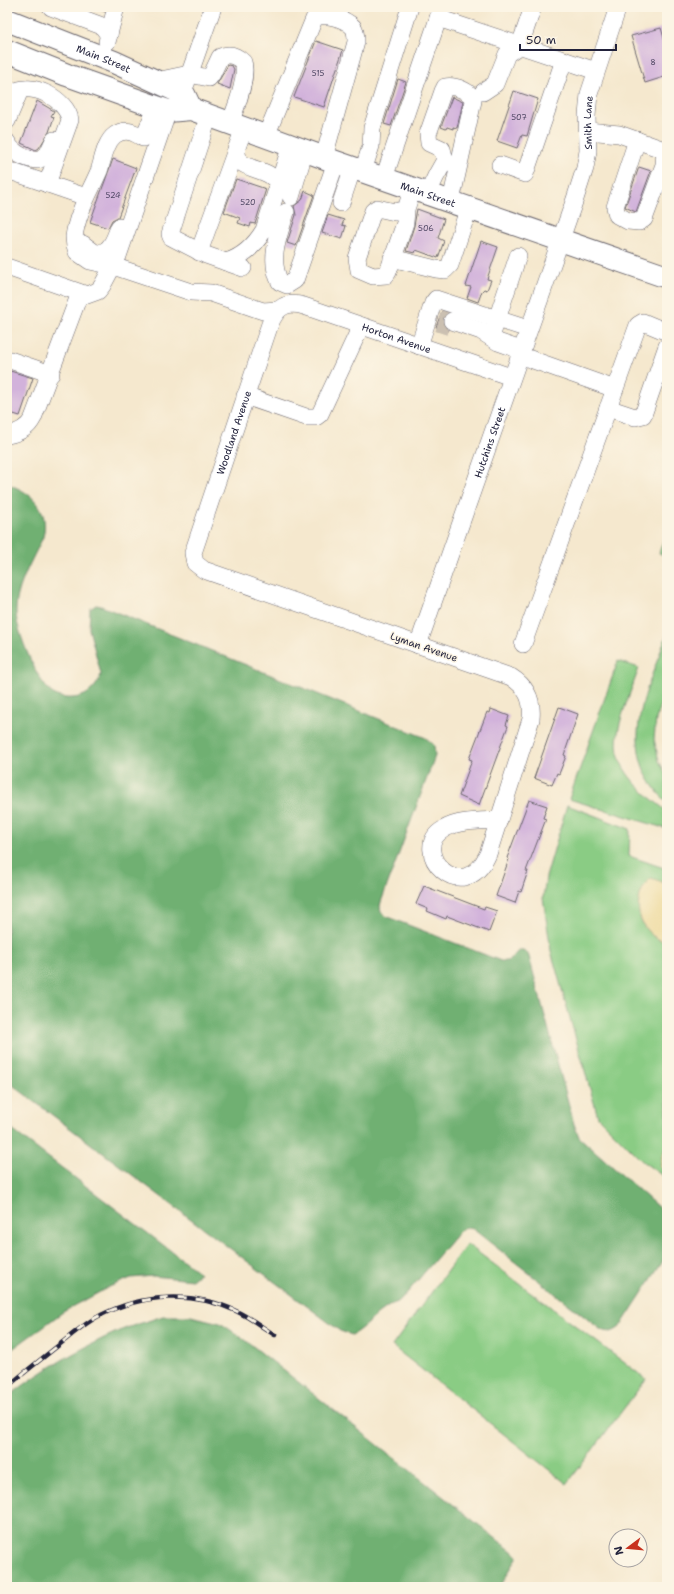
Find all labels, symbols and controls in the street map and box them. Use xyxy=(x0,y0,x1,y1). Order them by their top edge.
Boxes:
scale bar xyxy=(520,26,616,52)
text: 50 m xyxy=(526,32,556,48)
street label: Main Street xyxy=(75,41,133,75)
house number: 8 xyxy=(650,57,656,68)
house number: 515 xyxy=(312,68,324,79)
street label: Smith Lane xyxy=(580,95,595,150)
house number: 507 xyxy=(511,112,527,123)
street label: Main Street xyxy=(399,178,458,210)
house number: 524 xyxy=(105,190,121,201)
house number: 520 xyxy=(240,197,256,208)
house number: 506 xyxy=(418,223,434,234)
street label: Horton Avenue xyxy=(360,320,433,356)
street label: Woodland Avenue xyxy=(213,389,254,476)
street label: Hutchins Street xyxy=(471,405,508,480)
street label: Lyman Avenue xyxy=(389,629,460,665)
north arrow xyxy=(608,1528,648,1568)
text: N xyxy=(610,1544,627,1557)

